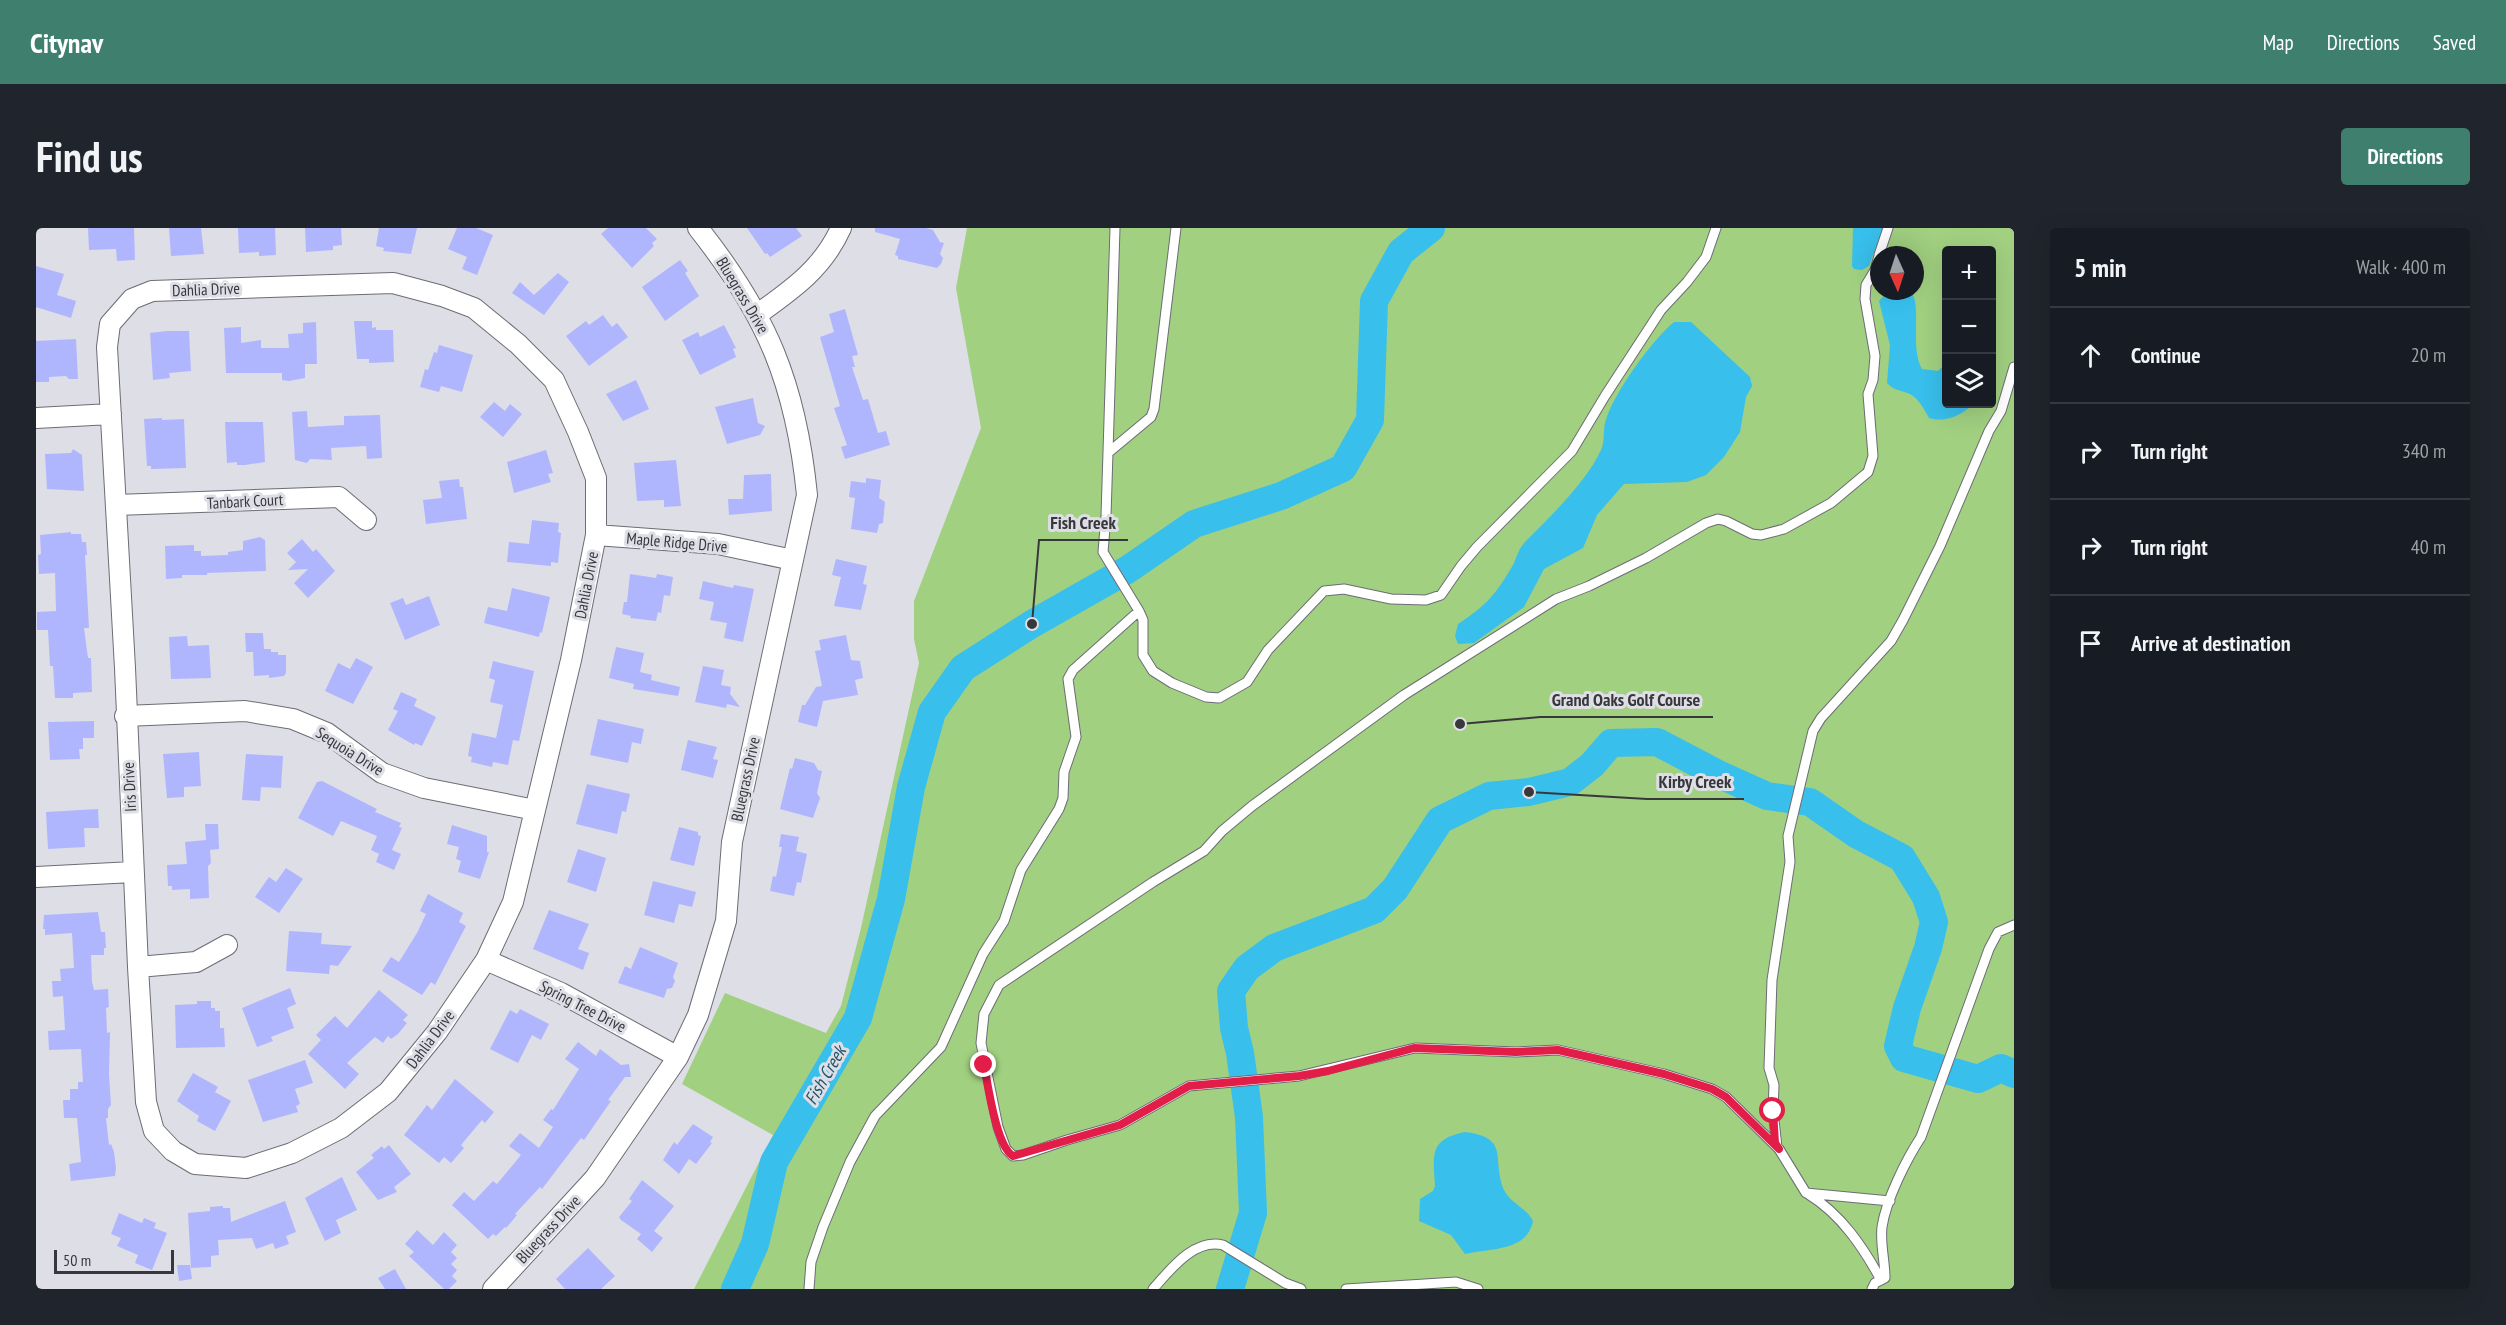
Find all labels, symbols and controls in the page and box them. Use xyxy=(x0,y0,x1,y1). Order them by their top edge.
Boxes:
text: Citynav xyxy=(30,24,103,61)
text: Map xyxy=(2263,29,2294,56)
text: Directions xyxy=(2327,29,2400,56)
text: Saved xyxy=(2433,29,2476,56)
button: Directions xyxy=(2341,128,2470,185)
text: Find us xyxy=(36,129,143,184)
north arrow xyxy=(1870,246,1924,300)
map controls xyxy=(1942,246,1996,408)
button: + xyxy=(1942,246,1996,300)
text: 5 min xyxy=(2074,251,2127,284)
street label: Bluegrass Drive xyxy=(712,253,774,337)
text: Walk · 400 m xyxy=(2356,254,2446,280)
street label: Dahlia Drive xyxy=(172,278,240,300)
button: − xyxy=(1942,300,1996,354)
icon: ahead xyxy=(2074,339,2107,372)
text: Continue xyxy=(2131,341,2201,369)
text: 20 m xyxy=(2411,342,2446,368)
button: layers xyxy=(1942,354,1996,408)
icon: right xyxy=(2074,435,2107,468)
text: Turn right xyxy=(2131,437,2208,465)
text: 340 m xyxy=(2402,438,2446,464)
street label: Tanbark Court xyxy=(206,489,284,513)
callout: Fish Creek xyxy=(1039,504,1128,540)
text: Fish Creek xyxy=(1050,511,1116,534)
street label: Maple Ridge Drive xyxy=(626,528,728,556)
icon: right xyxy=(2074,531,2107,564)
text: Turn right xyxy=(2131,533,2208,561)
text: 40 m xyxy=(2411,534,2446,560)
street label: Dahlia Drive xyxy=(570,550,602,620)
icon: arrive xyxy=(2074,627,2107,660)
text: Arrive at destination xyxy=(2131,629,2291,657)
callout: Grand Oaks Golf Course xyxy=(1540,681,1713,717)
text: Grand Oaks Golf Course xyxy=(1552,688,1701,711)
street label: Sequoia Drive xyxy=(312,722,388,780)
street label: Bluegrass Drive xyxy=(726,735,764,823)
street label: Iris Drive xyxy=(118,762,140,812)
callout: Kirby Creek xyxy=(1647,763,1744,799)
text: Kirby Creek xyxy=(1659,770,1732,793)
street label: Spring Tree Drive xyxy=(536,976,630,1036)
street label: Dahlia Drive xyxy=(402,1006,458,1072)
water label: Fish Creek xyxy=(799,1040,852,1108)
route end xyxy=(970,1051,996,1077)
route start xyxy=(1759,1097,1785,1123)
street label: Bluegrass Drive xyxy=(511,1191,585,1267)
scale bar xyxy=(54,1247,174,1274)
text: 50 m xyxy=(63,1250,91,1270)

